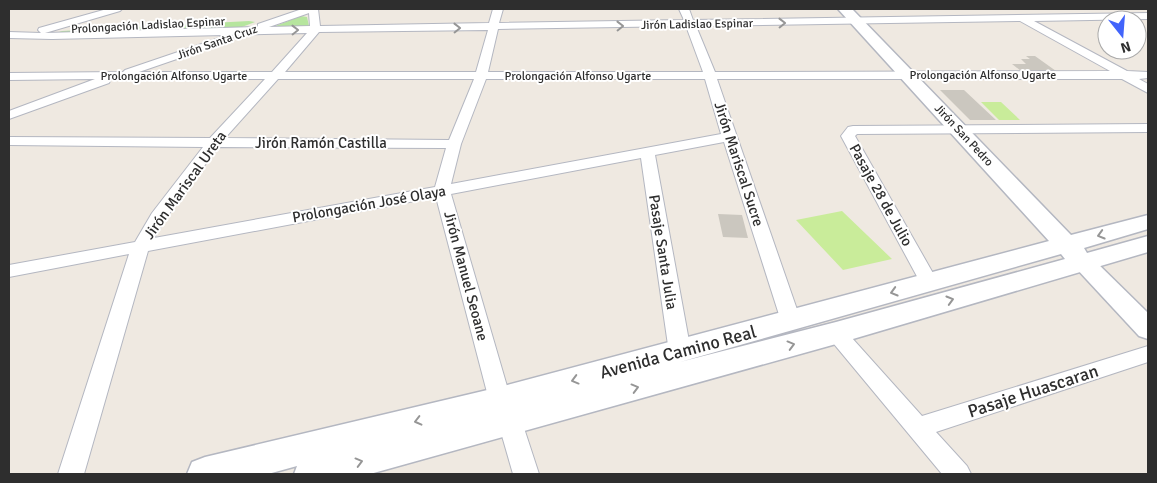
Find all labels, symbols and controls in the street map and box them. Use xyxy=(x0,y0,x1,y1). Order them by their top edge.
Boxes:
north arrow xyxy=(1097,10,1147,60)
street label: Prolongación Ladislao Espinar xyxy=(71,14,226,37)
street label: Jirón Ladislao Espinar xyxy=(641,16,754,33)
one-way arrow xyxy=(778,18,786,28)
one-way arrow xyxy=(616,21,624,31)
street label: Jirón Santa Cruz xyxy=(175,22,259,63)
one-way arrow xyxy=(454,23,461,33)
one-way arrow xyxy=(291,25,299,35)
text: N xyxy=(1119,37,1133,57)
street label: Prolongación Alfonso Ugarte xyxy=(910,68,1056,83)
street label: Prolongación Alfonso Ugarte xyxy=(101,69,247,84)
street label: Prolongación Alfonso Ugarte xyxy=(505,69,651,84)
street label: Jirón Mariscal Sucre xyxy=(710,99,768,229)
street label: Jirón San Pedro xyxy=(931,101,996,170)
street label: Jirón Mariscal Ureta xyxy=(140,127,230,243)
street label: Jirón Ramón Castilla xyxy=(255,134,387,152)
street label: Pasaje 28 de Julio xyxy=(845,141,917,250)
street label: Prolongación José Olaya xyxy=(291,182,447,226)
street label: Pasaje Santa Julia xyxy=(645,193,681,311)
street label: Jirón Manuel Seoane xyxy=(440,209,492,343)
one-way arrow xyxy=(1097,229,1106,240)
one-way arrow xyxy=(890,286,898,297)
one-way arrow xyxy=(946,296,954,306)
street label: Avenida Camino Real xyxy=(597,321,759,383)
one-way arrow xyxy=(787,341,795,351)
street label: Pasaje Huascaran xyxy=(965,360,1101,422)
one-way arrow xyxy=(571,374,579,385)
one-way arrow xyxy=(630,384,638,394)
one-way arrow xyxy=(413,415,422,426)
one-way arrow xyxy=(355,457,364,468)

